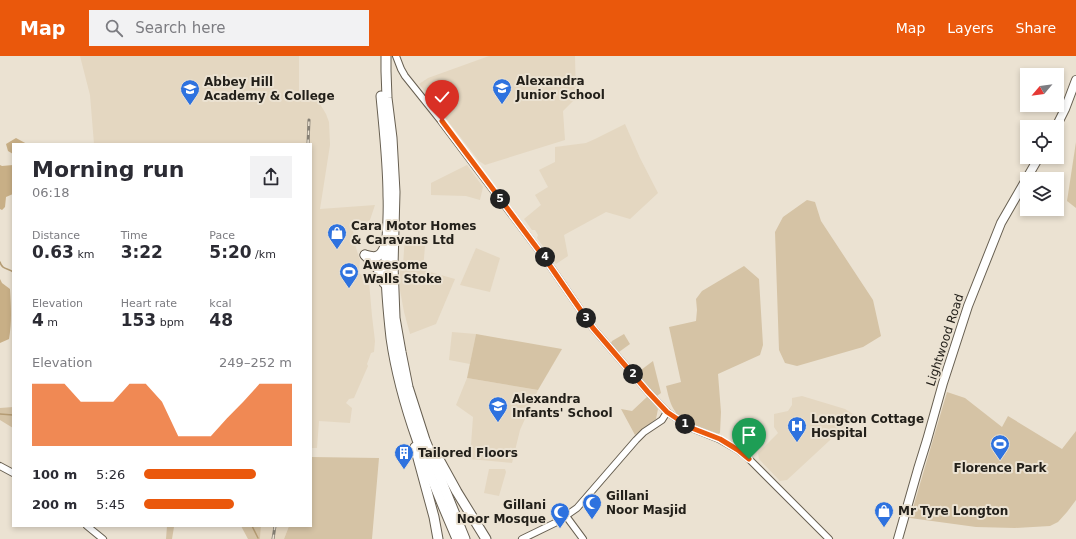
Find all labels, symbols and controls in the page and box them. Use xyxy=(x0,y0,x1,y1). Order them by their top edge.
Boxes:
search box xyxy=(89,10,369,46)
text: Map xyxy=(20,17,65,39)
icon: search xyxy=(103,17,125,39)
text: Search here xyxy=(135,19,225,37)
text: Map xyxy=(896,20,925,36)
text: Layers xyxy=(947,20,994,36)
text: Share xyxy=(1016,20,1056,36)
north arrow xyxy=(1020,68,1064,112)
map controls xyxy=(1020,68,1064,216)
place label: Alexandra Junior School xyxy=(515,74,605,102)
place label: Abbey Hill Academy & College xyxy=(204,75,335,103)
school or university icon: Alexandra Junior School xyxy=(491,77,513,105)
school or university icon: Abbey Hill Academy & College xyxy=(179,78,201,106)
pin xyxy=(425,80,459,121)
icon: check xyxy=(431,86,453,108)
button: locate xyxy=(1020,120,1064,164)
button: share xyxy=(250,156,292,198)
text: Morning run xyxy=(32,157,184,182)
button: layers xyxy=(1020,172,1064,216)
text: 06:18 xyxy=(32,185,69,200)
pin: 5 xyxy=(490,189,510,209)
text: 5 xyxy=(496,192,504,205)
place label: Cara Motor Homes & Caravans Ltd xyxy=(351,219,476,247)
shop icon: Cara Motor Homes & Caravans Ltd xyxy=(326,222,348,250)
text: Distance xyxy=(32,229,80,242)
text: Time xyxy=(121,229,148,242)
text: Pace xyxy=(209,229,235,242)
text: 0.63 xyxy=(32,242,74,262)
text: 3:22 xyxy=(121,242,163,262)
text: 5:20 xyxy=(209,242,252,262)
pin: 4 xyxy=(535,247,555,267)
text: km xyxy=(74,248,95,261)
text: /km xyxy=(252,248,276,261)
text: 4 xyxy=(541,250,549,263)
place label: Awesome Walls Stoke xyxy=(363,258,442,286)
sports icon: Awesome Walls Stoke xyxy=(338,261,360,289)
street label: Lightwood Road xyxy=(924,292,966,388)
text: Elevation xyxy=(32,297,83,310)
text: Heart rate xyxy=(121,297,177,310)
text: kcal xyxy=(209,297,232,310)
pin: 3 xyxy=(576,308,596,328)
text: 4 xyxy=(32,310,44,330)
text: 153 xyxy=(121,310,156,330)
text: 48 xyxy=(209,310,233,330)
text: 3 xyxy=(582,311,590,324)
text: m xyxy=(44,316,58,329)
text: bpm xyxy=(156,316,184,329)
text: Elevation xyxy=(32,355,92,370)
text: 249–252 m xyxy=(219,355,292,370)
pin: 2 xyxy=(623,364,643,384)
text: 2 xyxy=(629,367,637,380)
place label: Alexandra Infants' School xyxy=(512,392,613,420)
school or university icon: Alexandra Infants' School xyxy=(487,395,509,423)
place label: Longton Cottage Hospital xyxy=(811,412,924,440)
pin: 1 xyxy=(675,414,695,434)
hospital icon: Longton Cottage Hospital xyxy=(786,415,808,443)
text: 1 xyxy=(681,417,689,430)
pin xyxy=(732,418,766,459)
icon: arrive xyxy=(738,424,760,446)
sports icon: Florence Park xyxy=(989,433,1011,461)
building icon: Tailored Floors xyxy=(393,442,415,470)
place label: Tailored Floors xyxy=(418,446,518,460)
place label: Florence Park xyxy=(953,461,1048,475)
text: 100 m xyxy=(32,467,77,482)
text: 5:26 xyxy=(96,467,125,482)
place label: Gillani Noor Masjid xyxy=(606,489,687,517)
mosque icon: Gillani Noor Masjid xyxy=(581,492,603,520)
text: 200 m xyxy=(32,497,77,512)
text: 5:45 xyxy=(96,497,125,512)
place label: Gillani Noor Mosque xyxy=(457,498,546,526)
shop icon: Mr Tyre Longton xyxy=(873,500,895,528)
mosque icon: Gillani Noor Mosque xyxy=(549,501,571,529)
place label: Mr Tyre Longton xyxy=(898,504,1008,518)

